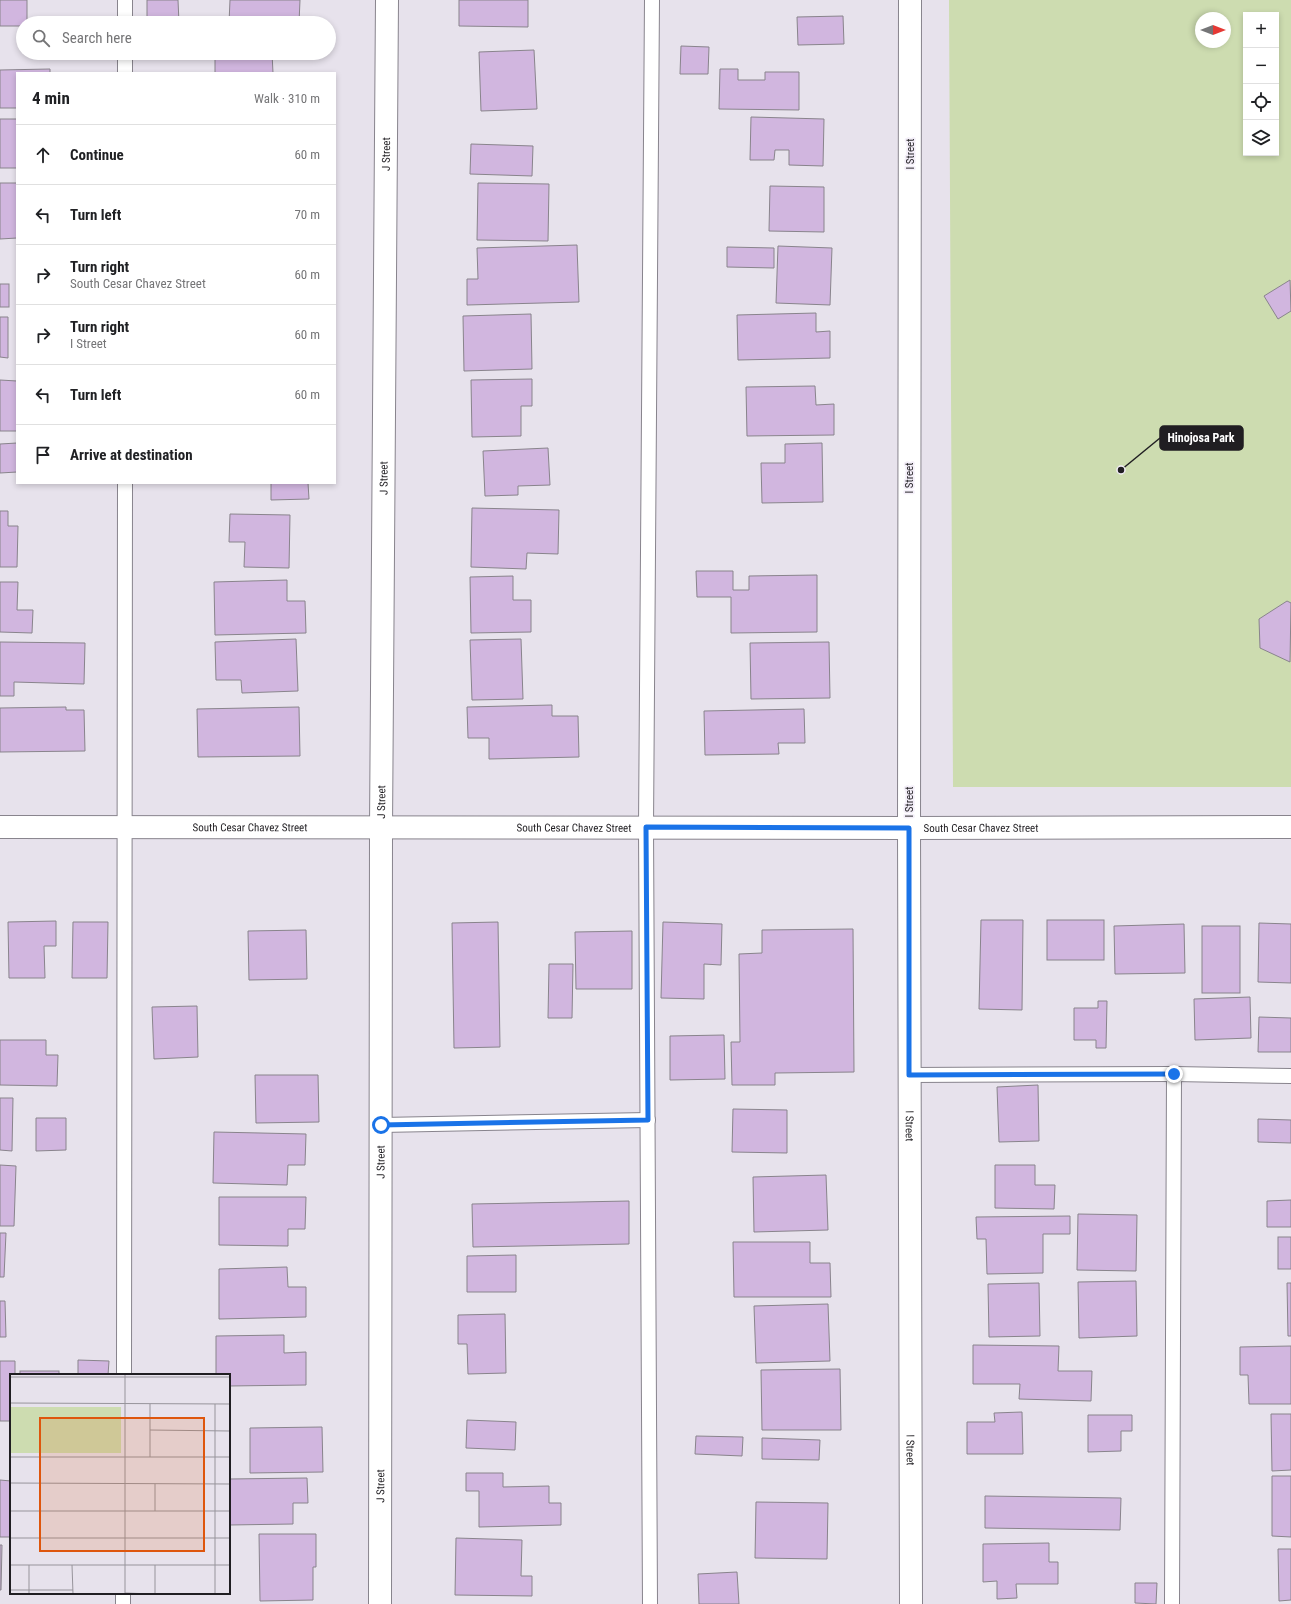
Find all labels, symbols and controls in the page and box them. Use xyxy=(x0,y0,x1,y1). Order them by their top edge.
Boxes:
north arrow xyxy=(1195,12,1231,48)
map controls xyxy=(1243,12,1279,156)
button: + xyxy=(1243,12,1279,48)
search box xyxy=(16,16,336,60)
icon: search xyxy=(30,27,52,49)
text: Search here xyxy=(62,29,132,47)
button: − xyxy=(1243,48,1279,84)
button: locate xyxy=(1243,84,1279,120)
text: 4 min xyxy=(32,88,70,108)
text: Walk · 310 m xyxy=(254,91,320,106)
button: layers xyxy=(1243,120,1279,156)
street label: J Street xyxy=(379,137,393,171)
street label: I Street xyxy=(904,138,917,170)
icon: ahead xyxy=(32,144,54,166)
text: Continue xyxy=(70,146,124,164)
text: 60 m xyxy=(294,147,320,162)
icon: left xyxy=(32,204,54,226)
text: Turn left xyxy=(70,206,121,224)
text: 70 m xyxy=(294,207,320,222)
text: Turn right xyxy=(70,258,129,276)
icon: right xyxy=(32,264,54,286)
text: 60 m xyxy=(294,267,320,282)
text: South Cesar Chavez Street xyxy=(70,276,206,291)
text: Turn right xyxy=(70,318,129,336)
icon: right xyxy=(32,324,54,346)
text: 60 m xyxy=(294,327,320,342)
text: I Street xyxy=(70,336,107,351)
icon: left xyxy=(32,384,54,406)
text: Turn left xyxy=(70,386,121,404)
text: 60 m xyxy=(294,387,320,402)
callout: Hinojosa Park xyxy=(1160,426,1243,450)
text: Hinojosa Park xyxy=(1167,431,1235,445)
icon: arrive xyxy=(32,444,54,466)
text: Arrive at destination xyxy=(70,446,193,464)
street label: J Street xyxy=(377,461,390,495)
street label: I Street xyxy=(903,462,916,494)
street label: J Street xyxy=(375,785,388,819)
street label: I Street xyxy=(903,786,916,818)
street label: South Cesar Chavez Street xyxy=(192,821,308,834)
street label: South Cesar Chavez Street xyxy=(516,821,632,834)
street label: South Cesar Chavez Street xyxy=(923,821,1039,834)
route end xyxy=(1165,1065,1183,1083)
street label: I Street xyxy=(903,1110,916,1142)
route start xyxy=(372,1116,390,1134)
street label: J Street xyxy=(374,1145,387,1179)
inset map xyxy=(10,1374,230,1594)
street label: I Street xyxy=(904,1434,917,1466)
street label: J Street xyxy=(374,1469,387,1503)

